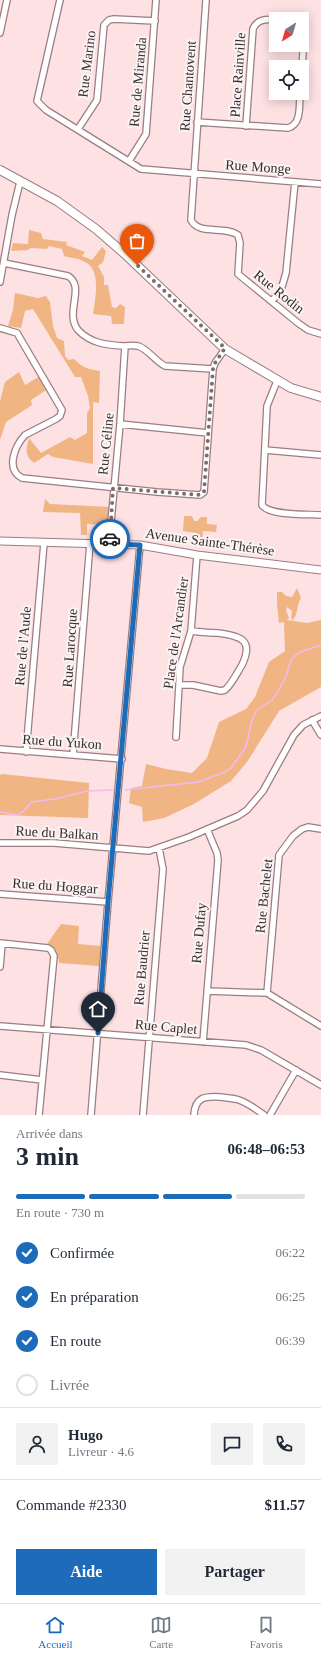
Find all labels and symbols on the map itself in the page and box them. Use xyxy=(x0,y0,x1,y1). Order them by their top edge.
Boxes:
north arrow xyxy=(269,12,309,52)
street label: Rue Marino xyxy=(75,30,99,98)
street label: Place Rainville xyxy=(228,32,248,118)
street label: Rue de Miranda xyxy=(127,36,149,128)
street label: Rue Chantovent xyxy=(177,40,199,132)
street label: Rue Monge xyxy=(225,157,291,177)
pin xyxy=(120,224,154,265)
street label: Rue Rodin xyxy=(251,267,307,317)
street label: Rue Céline xyxy=(95,412,117,476)
courier xyxy=(90,519,130,559)
street label: Avenue Sainte-Thérèse xyxy=(145,526,275,558)
street label: Place de l'Arcandier xyxy=(161,576,191,690)
street label: Rue de l'Aude xyxy=(12,606,34,686)
street label: Rue Larocque xyxy=(60,608,80,688)
street label: Rue du Yukon xyxy=(22,732,102,752)
street label: Rue du Balkan xyxy=(15,823,99,843)
street label: Rue Bachelet xyxy=(253,858,275,934)
street label: Rue du Hoggar xyxy=(12,876,99,896)
street label: Rue Dufay xyxy=(189,902,209,964)
street label: Rue Baudrier xyxy=(131,930,153,1006)
pin xyxy=(81,992,115,1033)
street label: Rue Caplet xyxy=(134,1017,198,1037)

